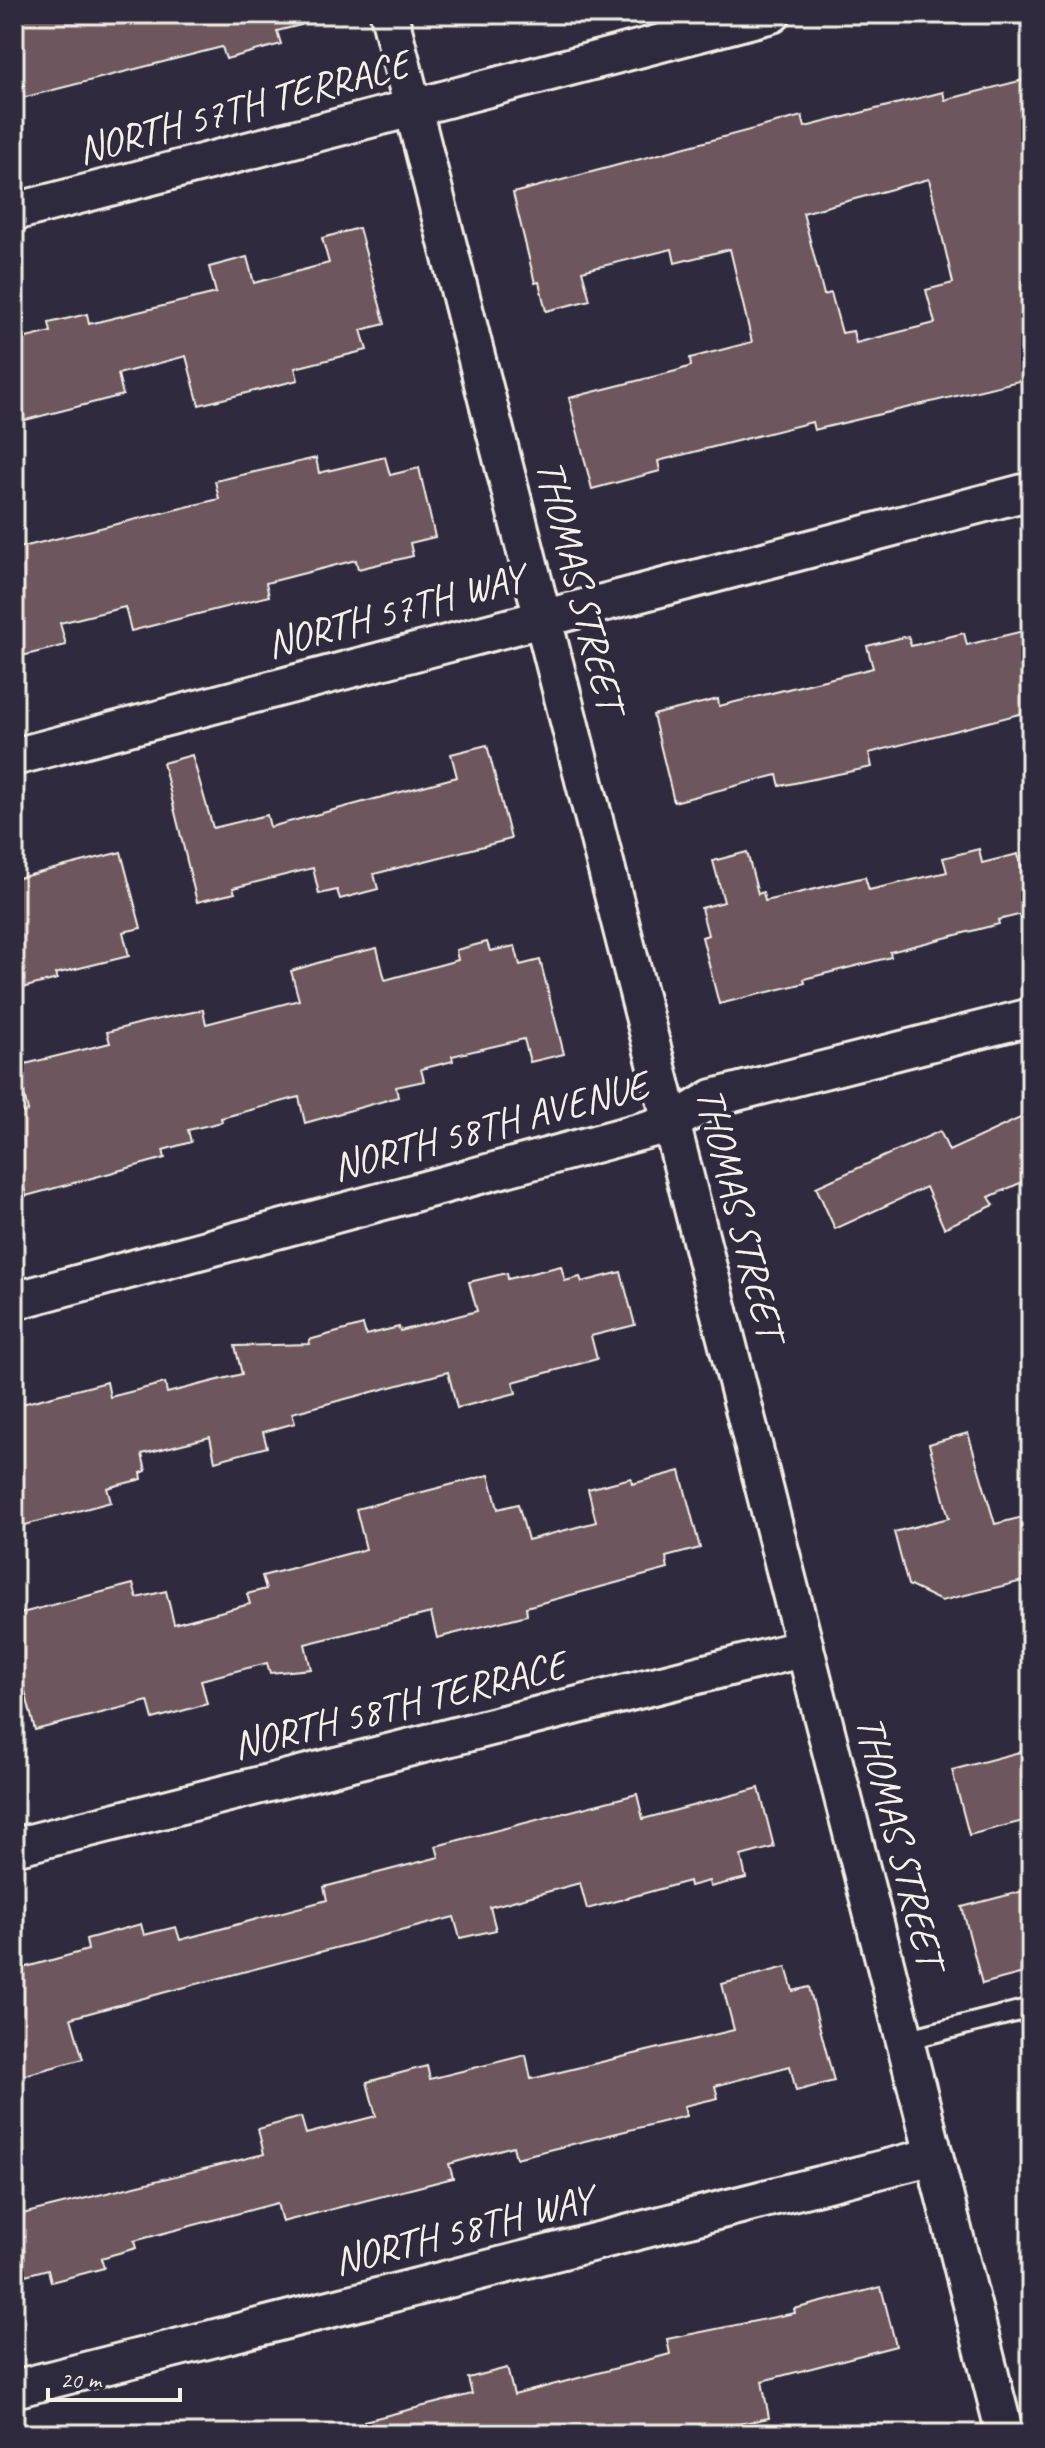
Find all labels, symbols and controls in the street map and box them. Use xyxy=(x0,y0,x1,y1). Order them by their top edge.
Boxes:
street label: NORTH 57TH TERRACE xyxy=(72,37,419,175)
street label: THOMAS STREET xyxy=(525,455,638,725)
street label: NORTH 57TH WAY xyxy=(261,551,537,669)
street label: NORTH 58TH AVENUE xyxy=(327,1059,658,1192)
street label: THOMAS STREET xyxy=(685,1083,798,1353)
street label: NORTH 58TH TERRACE xyxy=(228,1638,575,1771)
street label: THOMAS STREET xyxy=(845,1711,958,1981)
street label: NORTH 58TH WAY xyxy=(329,2172,605,2286)
scale bar xyxy=(48,2352,180,2402)
text: 20 m xyxy=(60,2365,103,2395)

